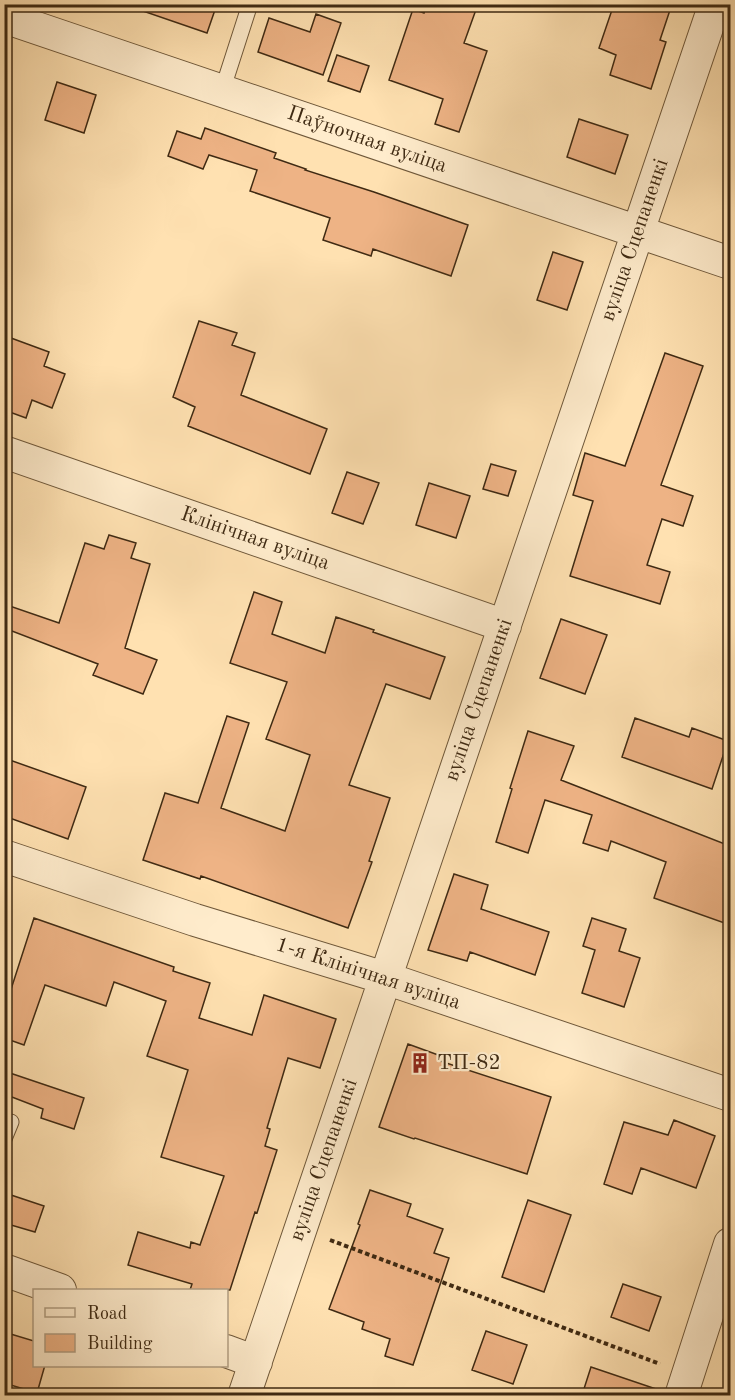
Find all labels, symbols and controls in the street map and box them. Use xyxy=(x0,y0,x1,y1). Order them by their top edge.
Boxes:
street label: Паўночная вуліца xyxy=(284,103,450,177)
street label: вуліца Сцепаненкі xyxy=(597,156,673,324)
street label: Клінічная вуліца xyxy=(178,504,332,574)
street label: вуліца Сцепаненкі xyxy=(441,616,517,784)
street label: 1-я Клінічная вуліца xyxy=(273,934,463,1014)
building icon: ТП-82 xyxy=(408,1051,432,1075)
place label: ТП-82 xyxy=(437,1053,501,1074)
street label: вуліца Сцепаненкі xyxy=(286,1076,362,1244)
legend xyxy=(33,1289,228,1367)
text: Road xyxy=(87,1305,127,1323)
text: Building xyxy=(87,1335,153,1353)

